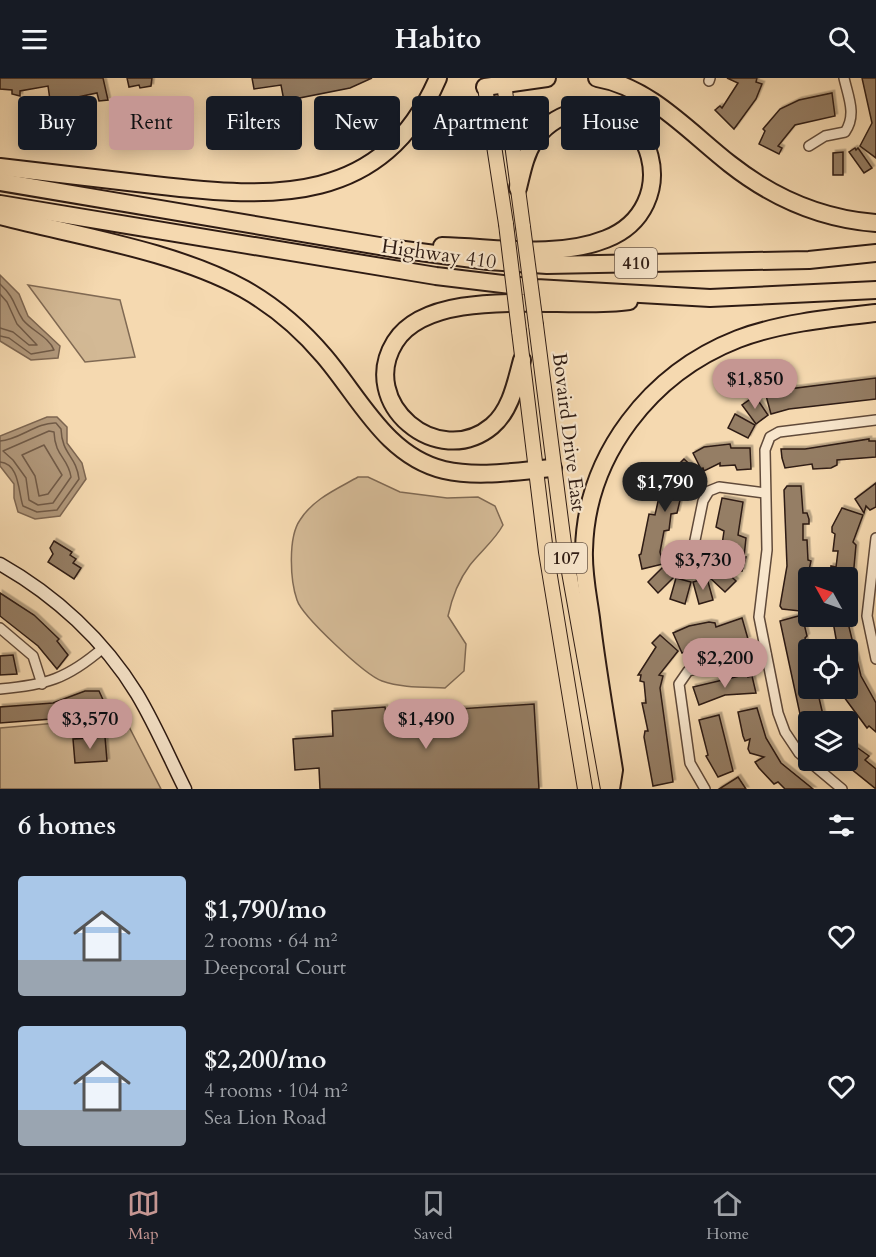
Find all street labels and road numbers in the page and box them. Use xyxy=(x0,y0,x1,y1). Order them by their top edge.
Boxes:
street label: Highway 410 xyxy=(380,233,498,275)
road number: 410 xyxy=(615,248,657,278)
street label: Bovaird Drive East xyxy=(546,351,592,514)
road number: 107 xyxy=(545,543,587,573)

